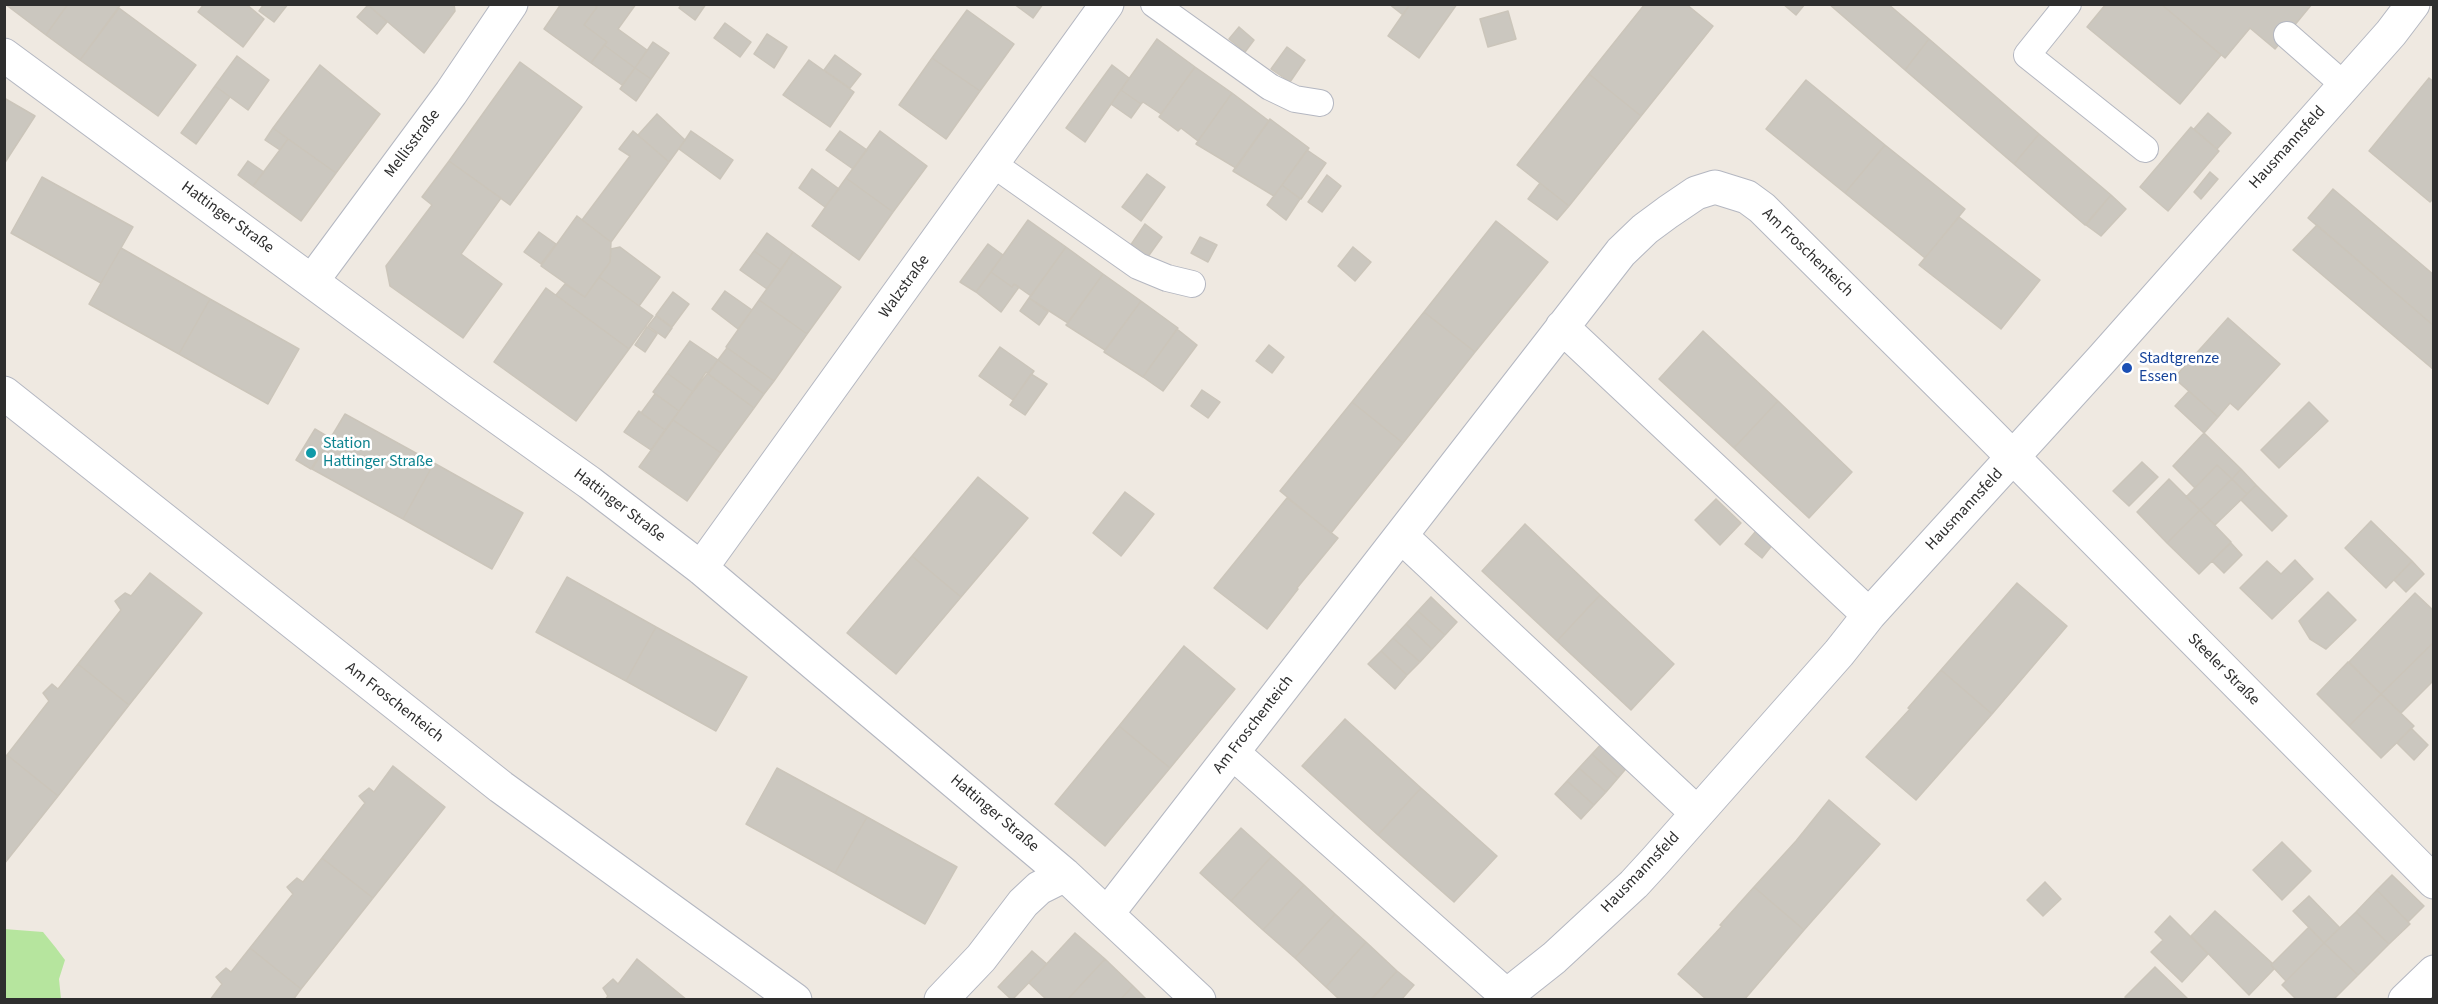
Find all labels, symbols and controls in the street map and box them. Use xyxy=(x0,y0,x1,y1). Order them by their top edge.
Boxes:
street label: Hausmannsfeld xyxy=(2246,103,2330,193)
street label: Mellisstraße xyxy=(381,106,445,182)
street label: Hattinger Straße xyxy=(177,178,277,258)
street label: Am Froschenteich xyxy=(1757,205,1857,301)
street label: Walzstraße xyxy=(876,252,934,322)
place label: Stadtgrenze Essen xyxy=(2139,349,2219,387)
marker: Stadtgrenze Essen xyxy=(2120,361,2134,375)
place label: Station Hattinger Straße xyxy=(323,434,433,472)
marker: Station Hattinger Straße xyxy=(304,446,318,460)
street label: Hattinger Straße xyxy=(569,465,669,547)
street label: Hausmannsfeld xyxy=(1922,465,2008,555)
street label: Steeler Straße xyxy=(2183,630,2263,710)
street label: Am Froschenteich xyxy=(341,659,447,747)
street label: Am Froschenteich xyxy=(1210,672,1298,778)
street label: Hattinger Straße xyxy=(946,771,1042,857)
street label: Hausmannsfeld xyxy=(1598,829,1684,917)

